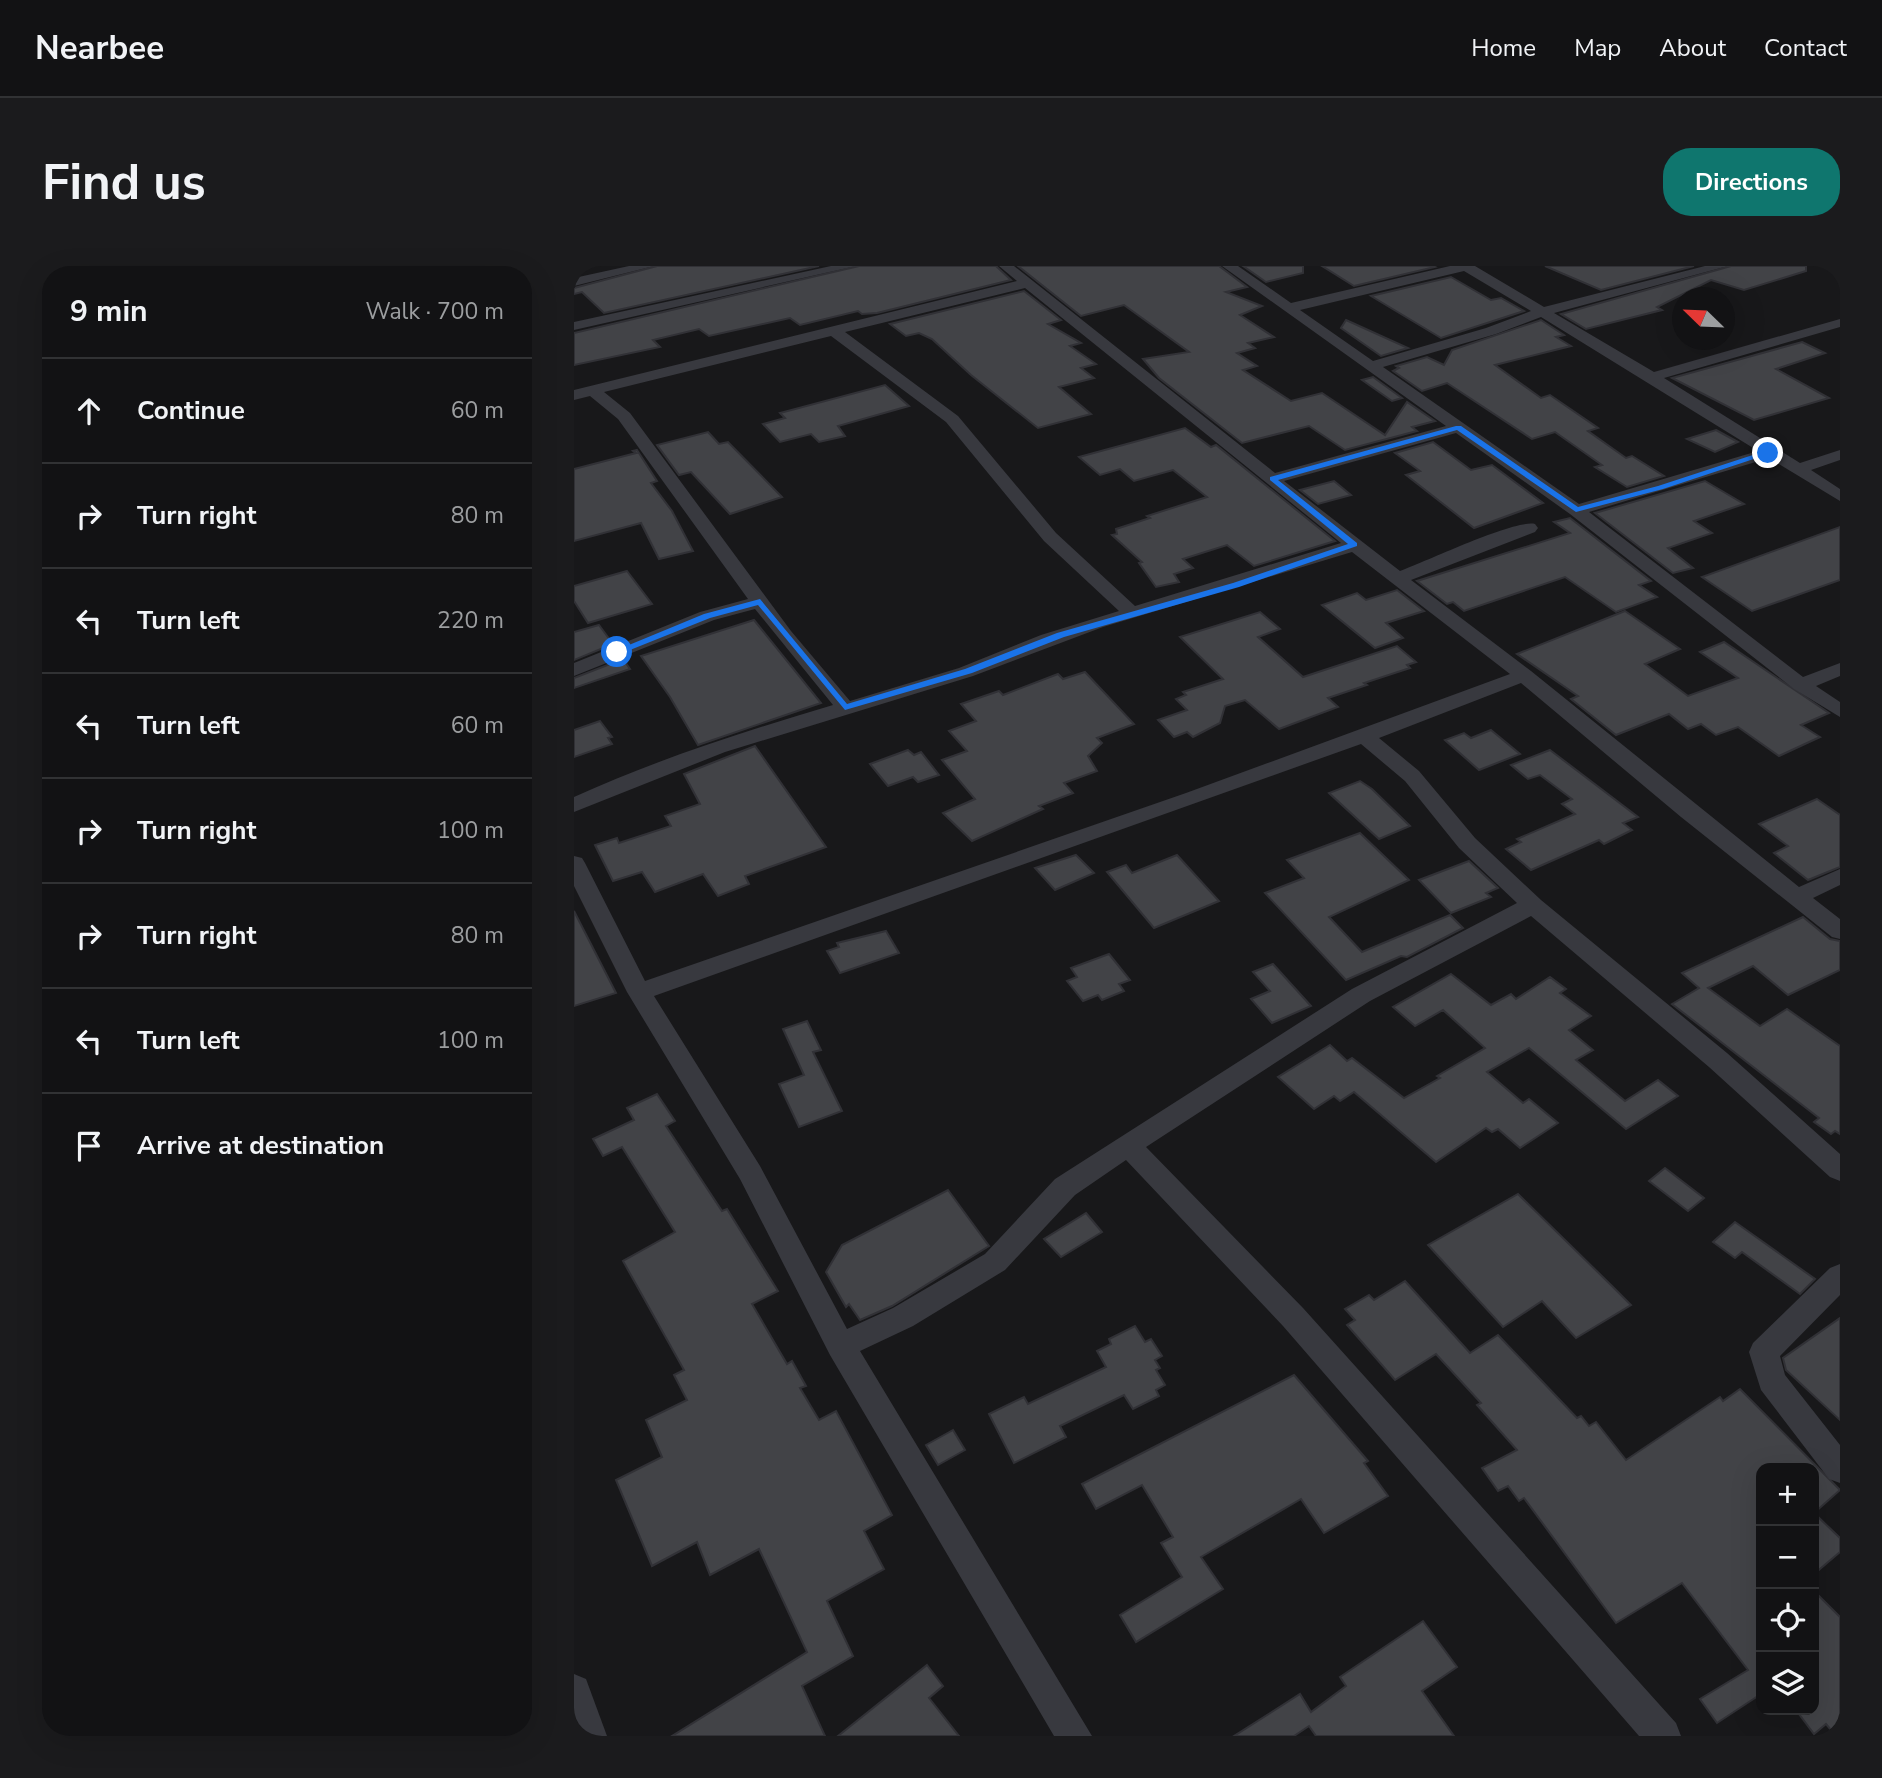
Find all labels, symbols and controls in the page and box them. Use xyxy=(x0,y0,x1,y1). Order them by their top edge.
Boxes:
text: Nearbee xyxy=(35,26,164,71)
text: Home xyxy=(1471,32,1536,64)
text: Map xyxy=(1574,32,1621,64)
text: About xyxy=(1659,32,1726,64)
text: Contact xyxy=(1764,32,1847,64)
button: Directions xyxy=(1663,148,1840,216)
text: Find us xyxy=(42,149,206,216)
north arrow xyxy=(1672,287,1735,350)
text: 9 min xyxy=(70,291,148,332)
text: Walk · 700 m xyxy=(365,296,504,327)
icon: ahead xyxy=(70,392,108,430)
text: Continue xyxy=(137,393,245,428)
text: 60 m xyxy=(451,395,504,426)
route end xyxy=(1752,437,1783,468)
icon: right xyxy=(70,497,108,535)
text: Turn right xyxy=(137,498,256,533)
text: 80 m xyxy=(451,500,504,531)
icon: left xyxy=(70,602,108,640)
text: Turn left xyxy=(137,603,240,638)
text: 220 m xyxy=(437,605,504,636)
route start xyxy=(601,636,632,667)
icon: left xyxy=(70,707,108,745)
text: Turn left xyxy=(137,708,240,743)
text: 60 m xyxy=(451,710,504,741)
icon: right xyxy=(70,812,108,850)
text: Turn right xyxy=(137,813,256,848)
text: 100 m xyxy=(437,815,504,846)
icon: right xyxy=(70,917,108,955)
text: Turn right xyxy=(137,918,256,953)
text: 80 m xyxy=(451,920,504,951)
icon: left xyxy=(70,1022,108,1060)
text: Turn left xyxy=(137,1023,240,1058)
text: 100 m xyxy=(437,1025,504,1056)
icon: arrive xyxy=(70,1127,108,1165)
text: Arrive at destination xyxy=(137,1128,384,1163)
map controls xyxy=(1756,1463,1819,1715)
button: + xyxy=(1756,1463,1819,1526)
button: − xyxy=(1756,1526,1819,1589)
button: locate xyxy=(1756,1589,1819,1652)
button: layers xyxy=(1756,1652,1819,1715)

